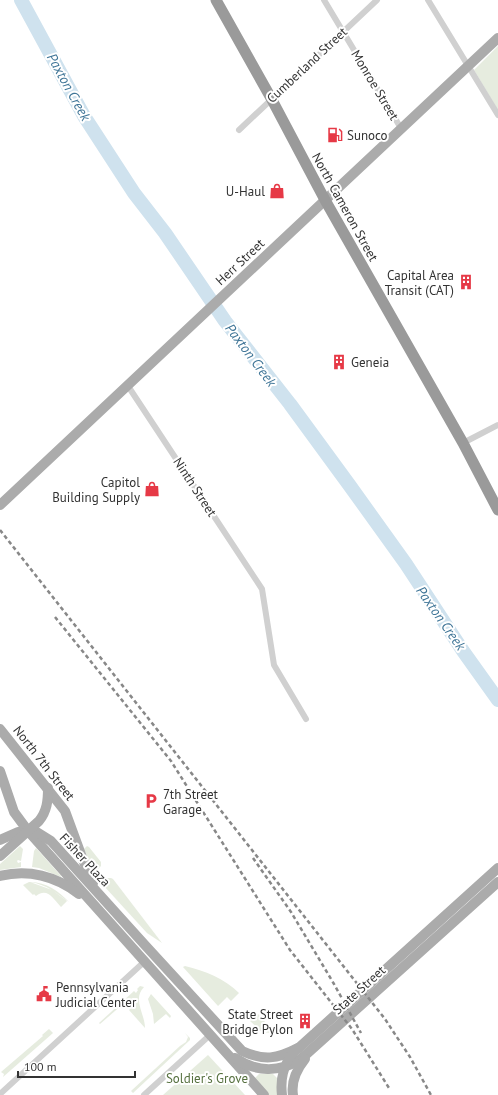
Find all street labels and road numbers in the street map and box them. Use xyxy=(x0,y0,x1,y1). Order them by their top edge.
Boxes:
street label: Cumberland Street xyxy=(263,23,351,107)
street label: Monroe Street xyxy=(347,47,403,124)
street label: North Cameron Street xyxy=(308,150,382,265)
street label: Herr Street xyxy=(212,235,268,289)
street label: Ninth Street xyxy=(169,454,221,520)
street label: North 7th Street xyxy=(9,722,79,804)
street label: Fisher Plaza xyxy=(56,830,114,890)
street label: State Street xyxy=(329,961,389,1018)

